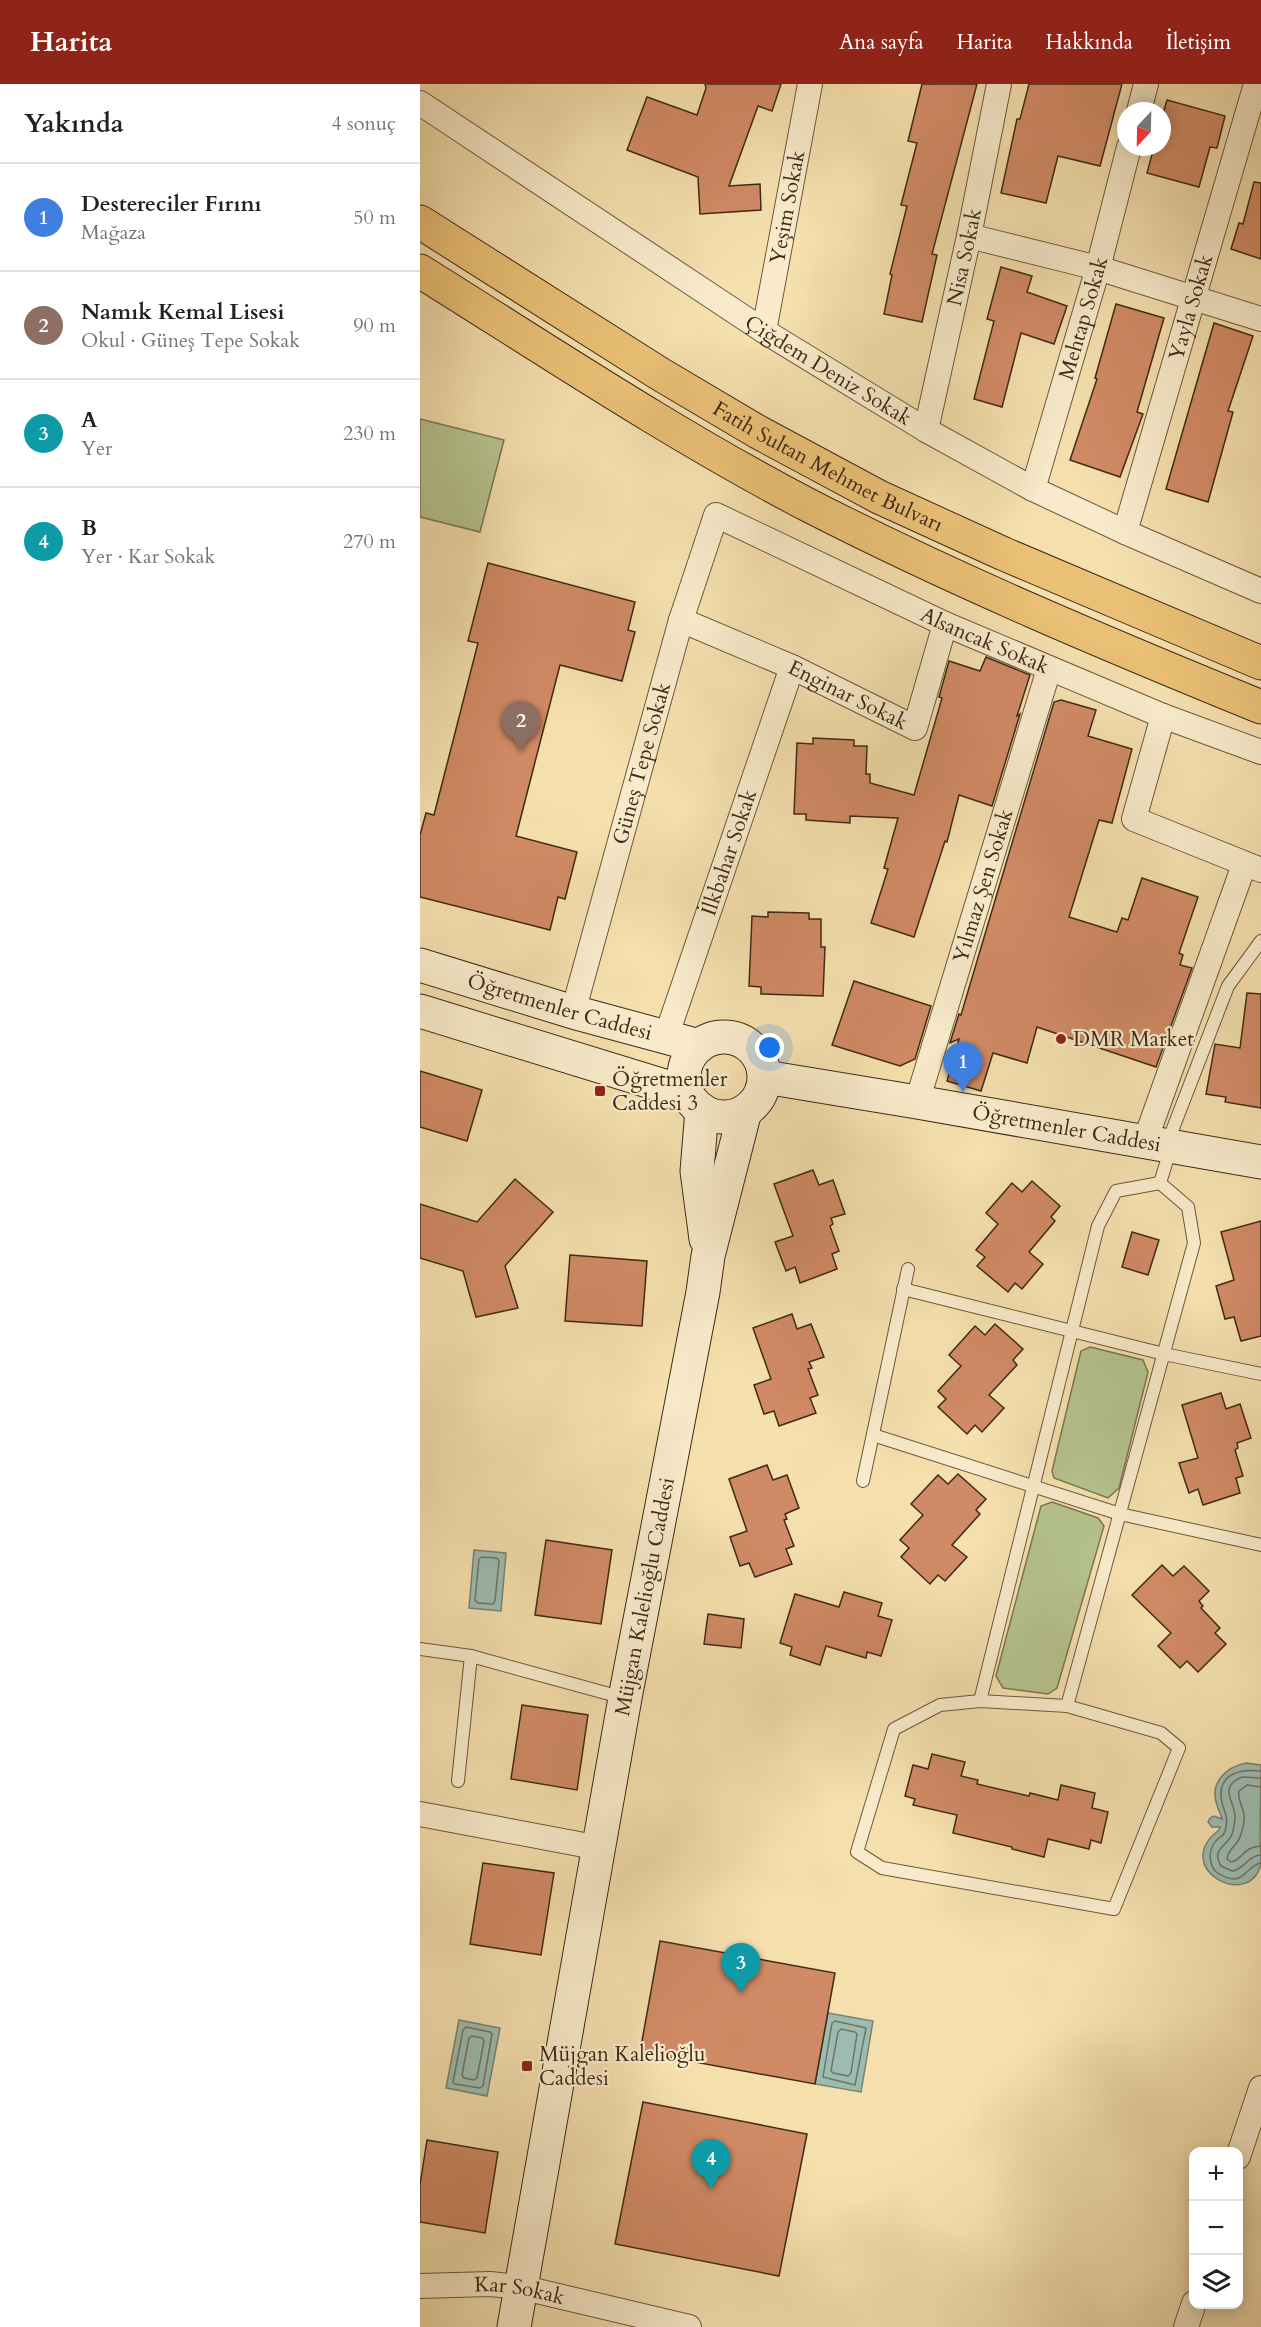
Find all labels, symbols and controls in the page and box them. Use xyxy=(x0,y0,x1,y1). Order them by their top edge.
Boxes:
text: Harita xyxy=(30,23,113,61)
text: Ana sayfa xyxy=(839,28,924,57)
text: Harita xyxy=(957,28,1013,57)
text: Hakkında xyxy=(1046,28,1133,57)
text: İletişim xyxy=(1166,28,1231,57)
north arrow xyxy=(1117,102,1171,156)
text: Yakında xyxy=(24,106,124,141)
text: 4 sonuç xyxy=(331,110,396,137)
street label: Yeşim Sokak xyxy=(762,147,812,266)
text: Destereciler Fırını xyxy=(81,189,262,219)
text: 1 xyxy=(38,204,49,231)
text: 50 m xyxy=(353,204,396,231)
street label: Nisa Sokak xyxy=(939,205,989,309)
text: Mağaza xyxy=(81,219,146,246)
street label: Yayla Sokak xyxy=(1161,250,1220,364)
street label: Mehtap Sokak xyxy=(1051,253,1115,383)
text: Namık Kemal Lisesi xyxy=(81,297,285,327)
street label: Çiğdem Deniz Sokak xyxy=(739,308,918,433)
text: 2 xyxy=(38,312,49,339)
text: 90 m xyxy=(353,312,396,339)
text: Okul · Güneş Tepe Sokak xyxy=(81,327,300,354)
street label: Fatih Sultan Mehmet Bulvarı xyxy=(707,394,948,539)
text: A xyxy=(81,405,98,435)
text: 3 xyxy=(38,420,49,447)
text: 230 m xyxy=(343,420,396,447)
text: Yer xyxy=(81,435,112,462)
text: B xyxy=(81,513,97,543)
text: 4 xyxy=(38,528,49,555)
text: 270 m xyxy=(343,528,396,555)
text: Yer · Kar Sokak xyxy=(81,543,215,570)
street label: Alsancak Sokak xyxy=(916,600,1054,681)
street label: Enginar Sokak xyxy=(783,653,913,737)
street label: Güneş Tepe Sokak xyxy=(605,678,678,848)
pin: 2 xyxy=(502,702,540,751)
street label: İlkbahar Sokak xyxy=(694,785,764,919)
street label: Yılmaz Şen Sokak xyxy=(946,804,1020,967)
street label: Öğretmenler Caddesi xyxy=(464,966,656,1047)
place label: DMR Market xyxy=(1073,1025,1194,1054)
marker: DMR Market xyxy=(1054,1032,1068,1046)
your location xyxy=(755,1033,784,1062)
pin: 1 xyxy=(944,1042,982,1092)
place label: Öğretmenler Caddesi 3 xyxy=(612,1065,728,1118)
marker: Öğretmenler Caddesi 3 xyxy=(593,1084,607,1098)
street label: Öğretmenler Caddesi xyxy=(970,1097,1163,1159)
street label: Müjgan Kalelioğlu Caddesi xyxy=(608,1475,682,1718)
pin: 3 xyxy=(722,1944,760,1993)
place label: Müjgan Kalelioğlu Caddesi xyxy=(539,2040,705,2093)
marker: Müjgan Kalelioğlu Caddesi xyxy=(520,2059,534,2073)
pin: 4 xyxy=(692,2140,730,2189)
map controls xyxy=(1189,2147,1243,2309)
button: + xyxy=(1189,2147,1243,2201)
button: − xyxy=(1189,2201,1243,2255)
button: layers xyxy=(1189,2255,1243,2309)
street label: Kar Sokak xyxy=(474,2269,568,2312)

